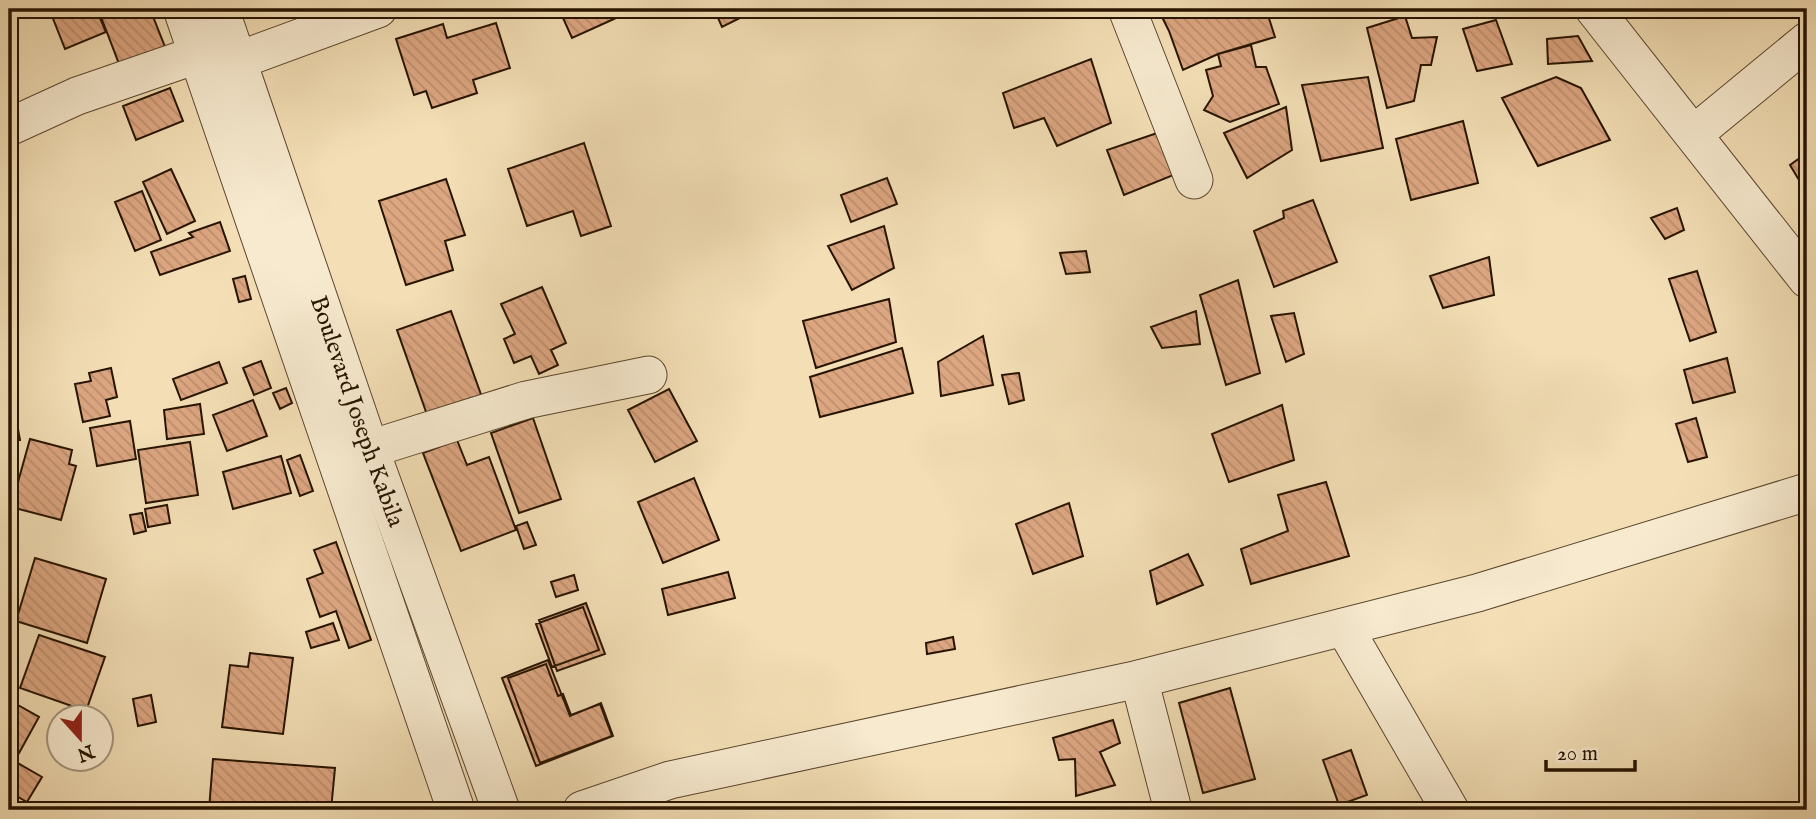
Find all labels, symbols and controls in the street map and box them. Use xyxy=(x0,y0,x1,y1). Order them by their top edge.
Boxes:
street label: Boulevard Joseph Kabila xyxy=(302,292,411,532)
north arrow xyxy=(46,704,116,774)
scale bar xyxy=(1546,728,1636,772)
text: N xyxy=(73,737,98,766)
text: 20 m xyxy=(1557,741,1598,768)

